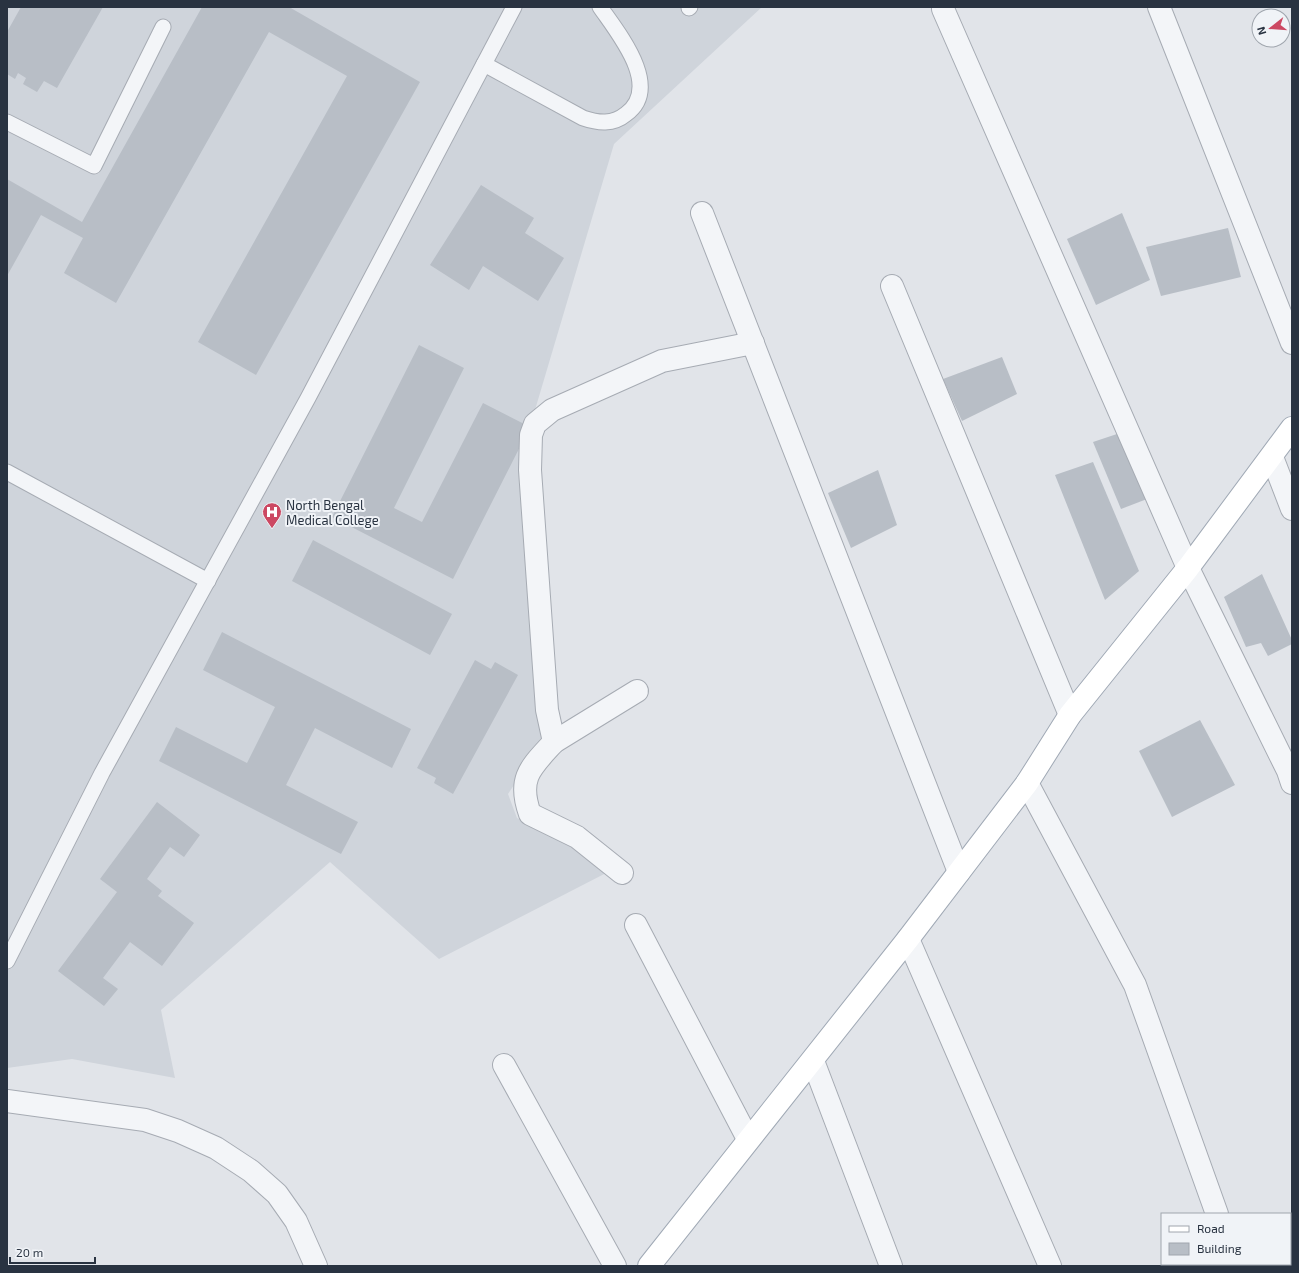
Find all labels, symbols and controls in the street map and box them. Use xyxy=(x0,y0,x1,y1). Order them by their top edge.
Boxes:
north arrow xyxy=(1251,8,1291,48)
text: N xyxy=(1254,25,1268,37)
place label: North Bengal Medical College xyxy=(286,497,379,528)
hospital icon: North Bengal Medical College xyxy=(261,501,283,529)
legend xyxy=(1161,1213,1291,1265)
text: Road xyxy=(1197,1221,1225,1235)
scale bar xyxy=(10,1239,95,1265)
text: Building xyxy=(1197,1241,1242,1255)
text: 20 m xyxy=(16,1245,43,1259)

